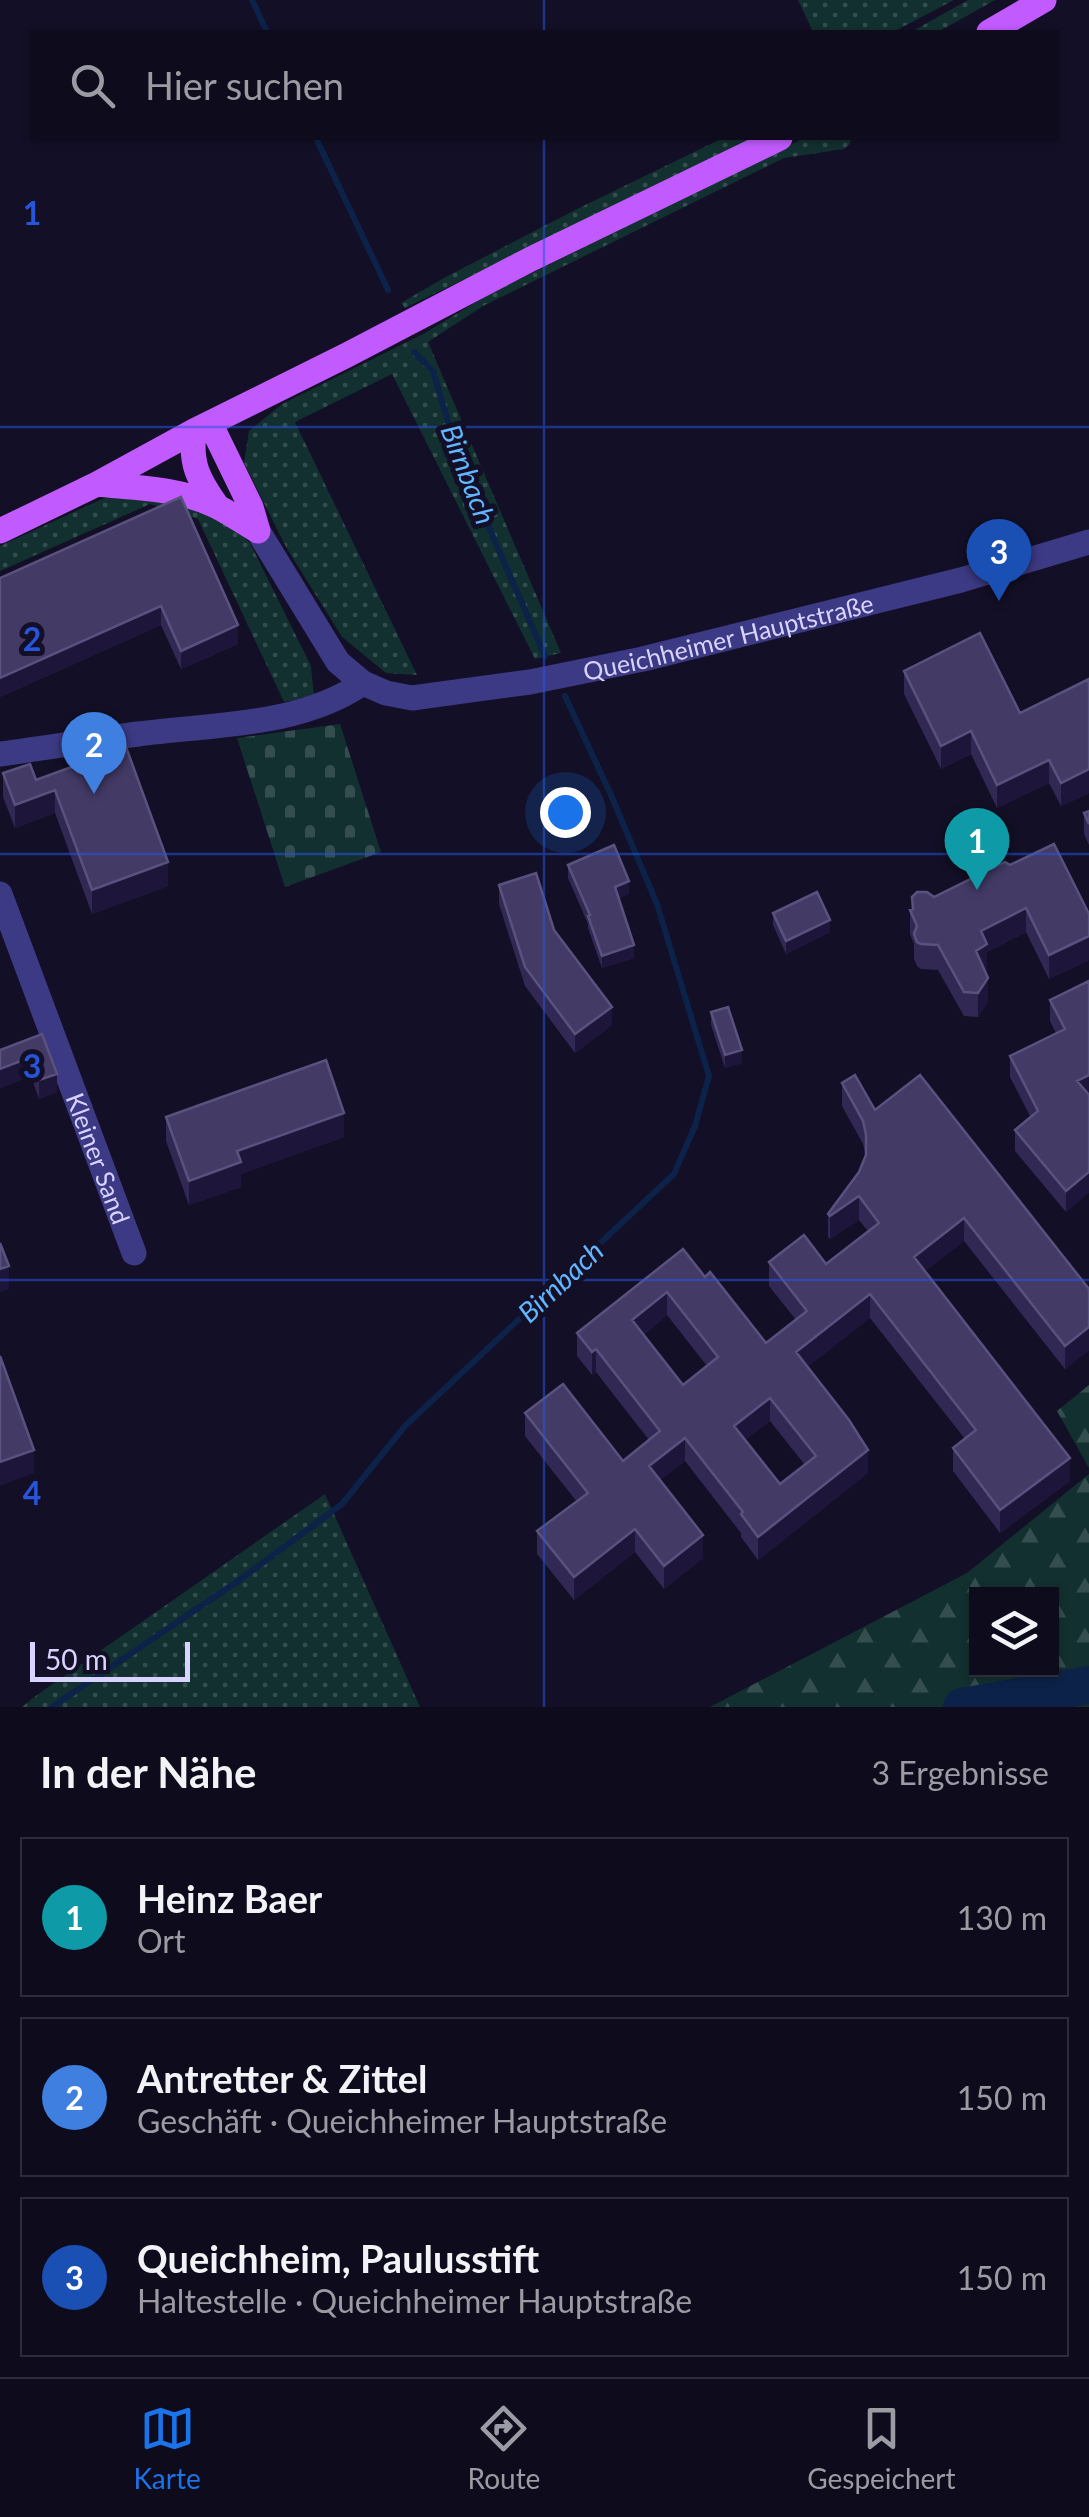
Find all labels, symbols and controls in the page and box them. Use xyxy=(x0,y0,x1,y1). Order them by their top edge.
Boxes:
search box xyxy=(30,30,1059,140)
icon: search xyxy=(65,58,120,113)
text: Hier suchen xyxy=(145,62,344,108)
text: 1 xyxy=(23,193,41,232)
water label: Birnbach xyxy=(434,419,504,529)
pin: 3 xyxy=(966,518,1032,601)
street label: Queichheimer Hauptstraße xyxy=(580,587,876,686)
text: 2 xyxy=(23,619,41,658)
pin: 2 xyxy=(62,712,126,794)
your location xyxy=(540,787,591,838)
pin: 1 xyxy=(944,808,1010,890)
text: 3 xyxy=(23,1046,41,1085)
street label: Kleiner Sand xyxy=(60,1088,137,1228)
water label: Birnbach xyxy=(510,1233,610,1329)
text: 4 xyxy=(23,1473,41,1512)
map controls xyxy=(969,1587,1059,1677)
button: layers xyxy=(969,1587,1059,1677)
scale bar xyxy=(30,1637,190,1682)
text: 50 m xyxy=(45,1642,108,1676)
text: In der Nähe xyxy=(40,1747,257,1797)
text: 3 Ergebnisse xyxy=(872,1753,1049,1792)
text: Heinz Baer xyxy=(137,1875,322,1921)
text: 1 xyxy=(65,1898,84,1937)
text: 130 m xyxy=(957,1898,1047,1937)
text: Ort xyxy=(137,1921,185,1960)
text: Antretter & Zittel xyxy=(137,2055,428,2101)
text: 2 xyxy=(65,2078,84,2117)
text: 150 m xyxy=(957,2078,1047,2117)
text: Geschäft · Queichheimer Hauptstraße xyxy=(137,2101,667,2140)
text: Queichheim, Paulusstift xyxy=(137,2235,539,2281)
text: 3 xyxy=(65,2258,84,2297)
text: 150 m xyxy=(957,2258,1047,2297)
text: Haltestelle · Queichheimer Hauptstraße xyxy=(137,2281,692,2320)
tab: Karte xyxy=(133,2401,201,2495)
tab: Route xyxy=(468,2401,540,2495)
tab: Gespeichert xyxy=(807,2401,956,2495)

